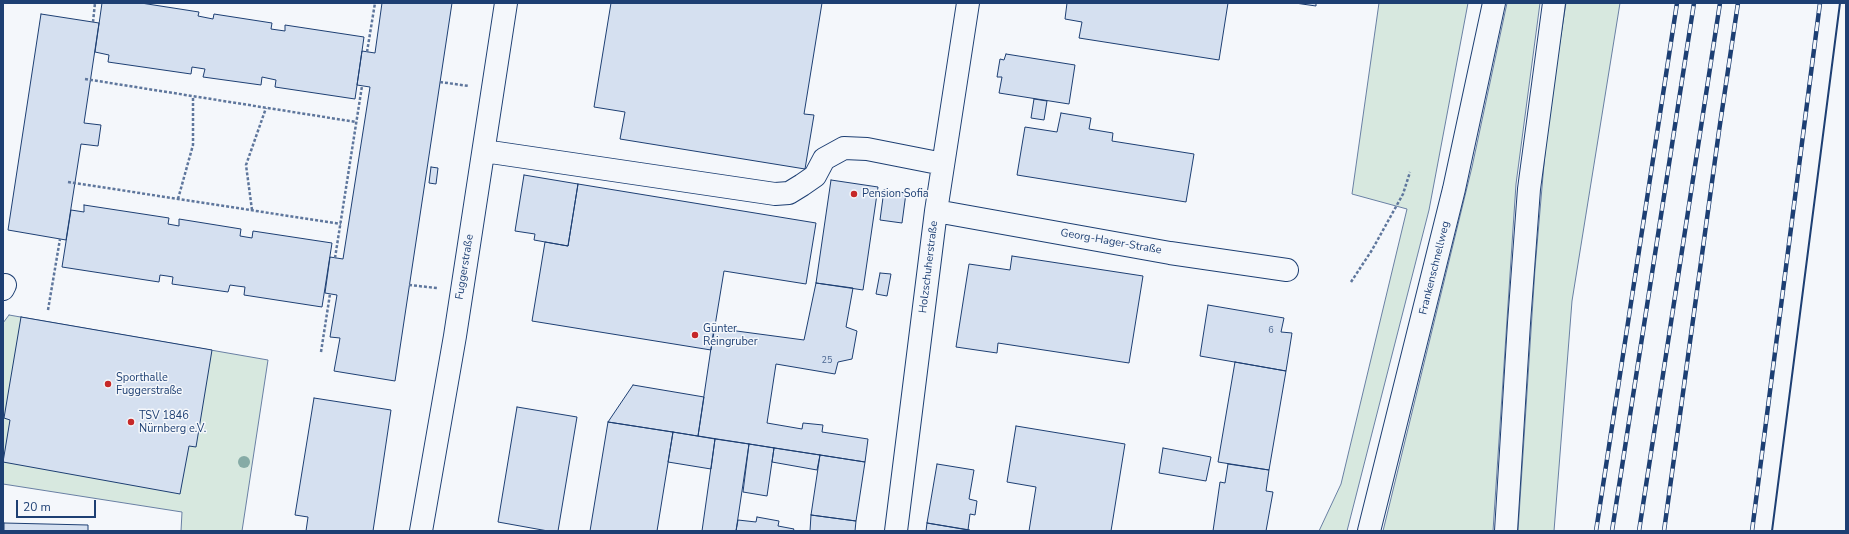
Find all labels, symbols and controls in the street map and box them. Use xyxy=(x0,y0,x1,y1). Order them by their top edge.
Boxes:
place label: Pension Sofia xyxy=(862,187,929,201)
marker: Pension Sofia xyxy=(849,189,859,199)
street label: Holzschuherstraße xyxy=(917,220,941,314)
street label: Frankenschnellweg xyxy=(1417,220,1453,316)
street label: Georg-Hager-Straße xyxy=(1059,227,1163,257)
street label: Fuggerstraße xyxy=(453,233,477,301)
place label: Günter Reingruber xyxy=(703,322,758,348)
house number: 6 xyxy=(1268,326,1274,336)
marker: Günter Reingruber xyxy=(690,330,700,340)
house number: 25 xyxy=(822,356,832,366)
place label: Sporthalle Fuggerstraße xyxy=(116,371,182,397)
marker: Sporthalle Fuggerstraße xyxy=(103,379,113,389)
place label: TSV 1846 Nürnberg e.V. xyxy=(139,409,206,435)
marker: TSV 1846 Nürnberg e.V. xyxy=(126,417,136,427)
scale bar xyxy=(18,492,98,518)
text: 20 m xyxy=(23,499,51,515)

